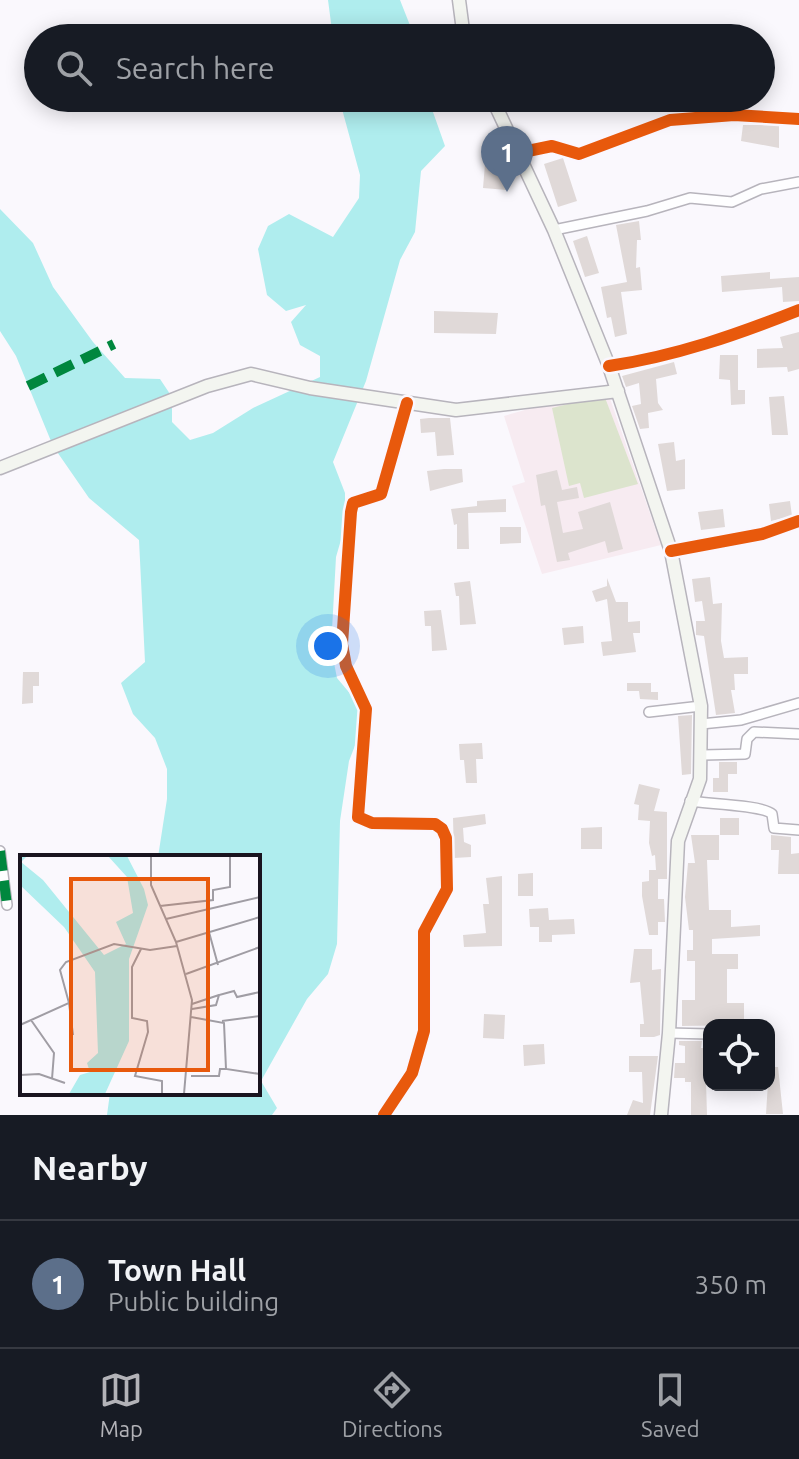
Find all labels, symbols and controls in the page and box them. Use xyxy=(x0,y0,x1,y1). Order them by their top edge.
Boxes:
search box xyxy=(24,24,775,112)
icon: search xyxy=(52,46,96,90)
text: Search here xyxy=(116,51,275,85)
pin: 1 xyxy=(481,126,533,192)
your location xyxy=(308,626,348,666)
inset map xyxy=(20,855,260,1095)
map controls xyxy=(703,1019,775,1091)
button: locate xyxy=(703,1019,775,1091)
text: Nearby xyxy=(32,1148,147,1186)
text: Town Hall xyxy=(108,1253,246,1287)
text: 1 xyxy=(51,1270,65,1299)
text: 350 m xyxy=(695,1270,767,1299)
text: Public building xyxy=(108,1287,279,1316)
tab: Map xyxy=(99,1368,143,1441)
tab: Directions xyxy=(342,1368,442,1441)
tab: Saved xyxy=(641,1368,700,1441)

